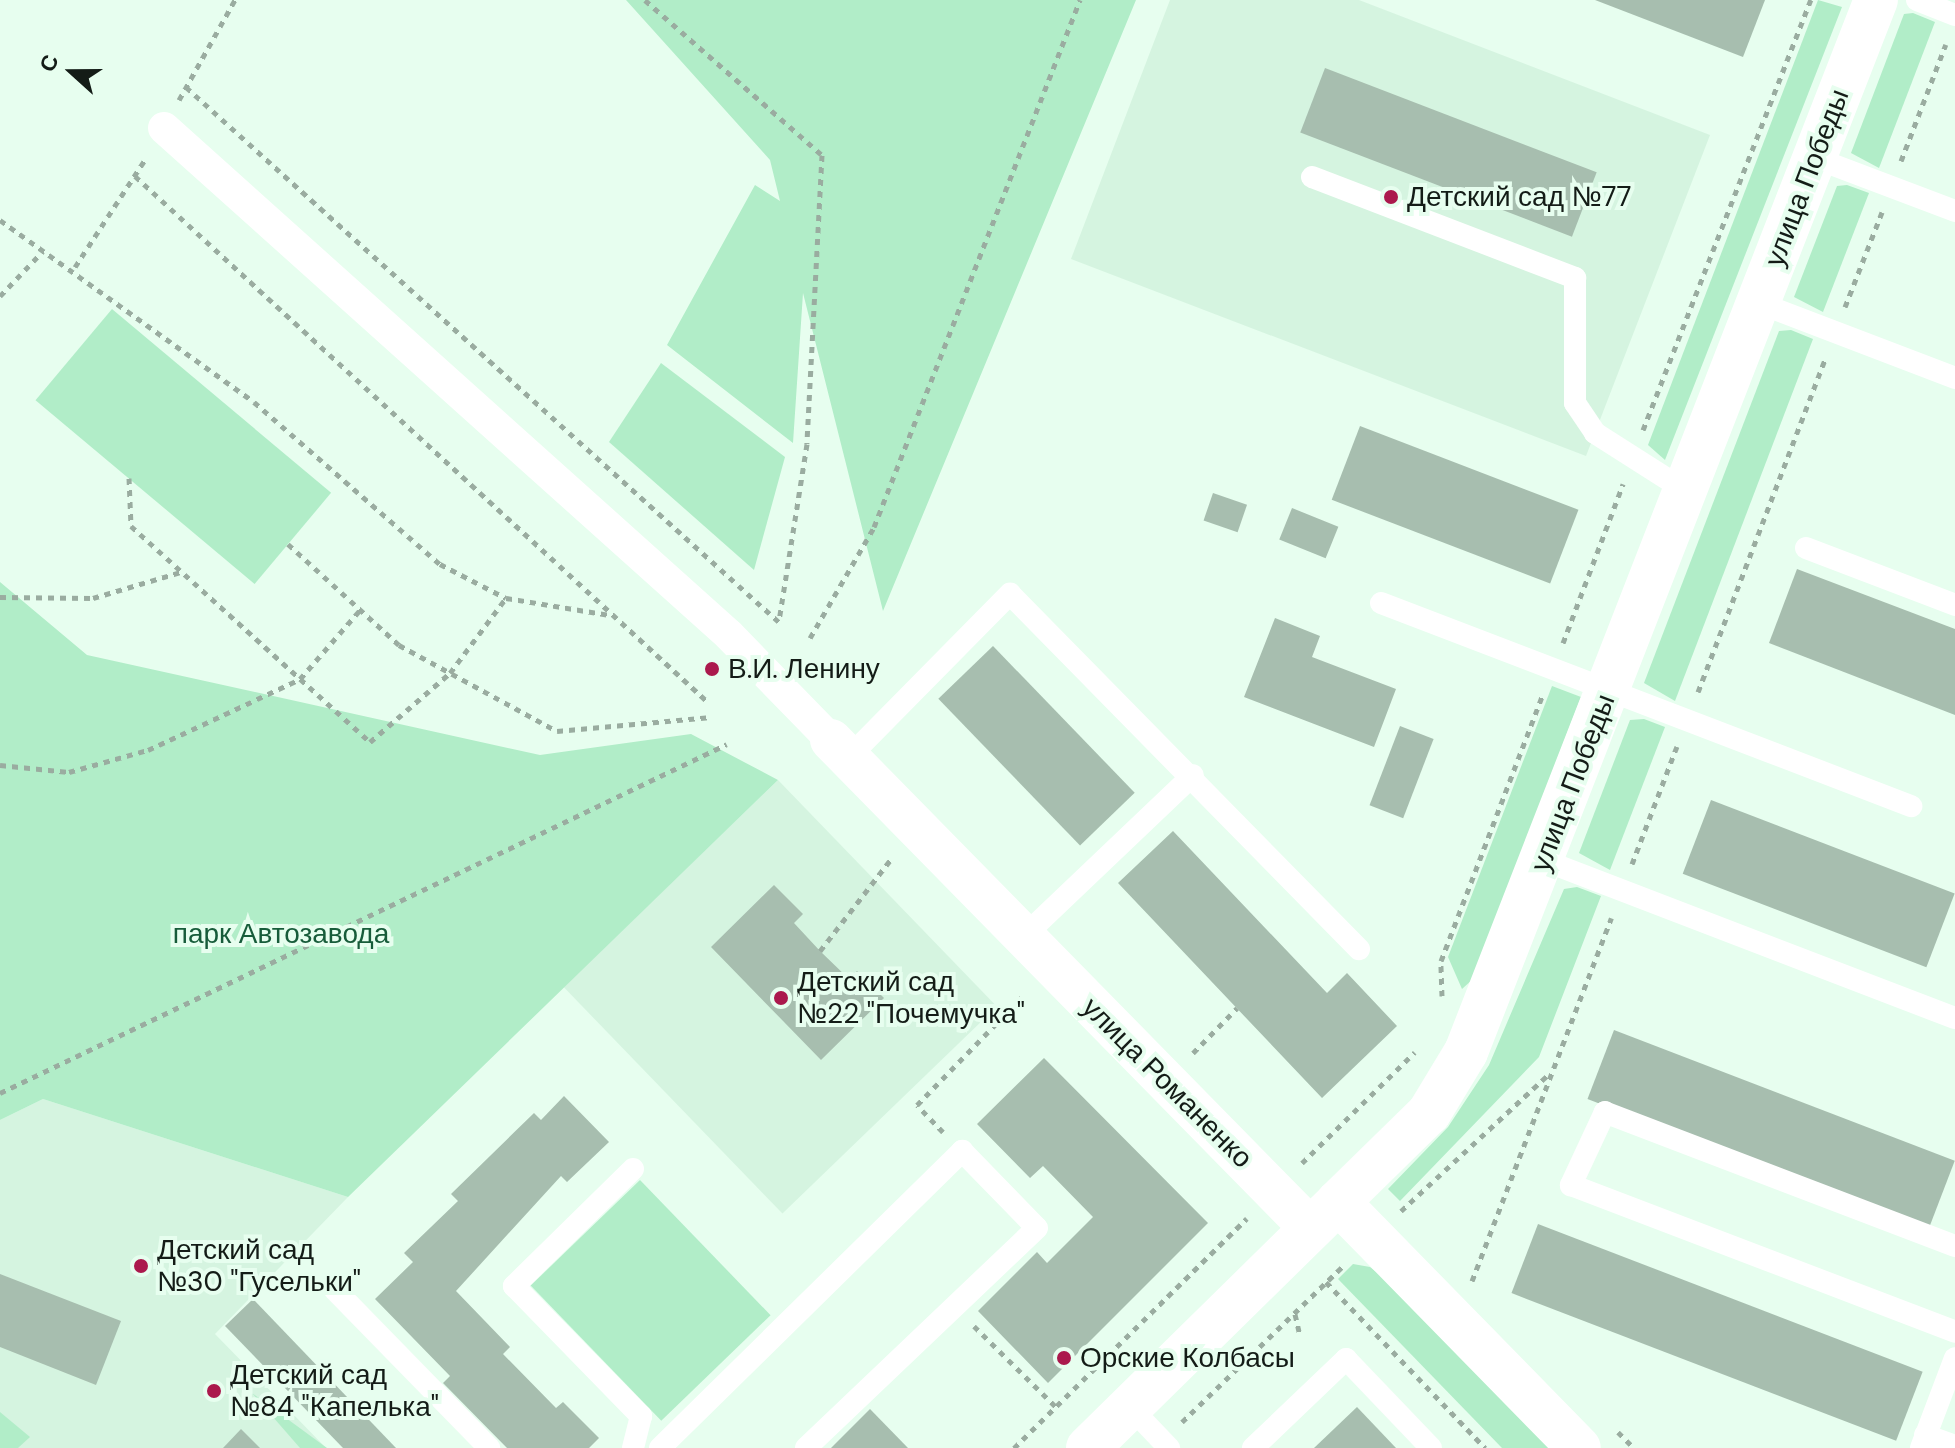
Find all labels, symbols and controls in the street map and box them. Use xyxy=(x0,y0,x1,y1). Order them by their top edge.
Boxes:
north arrow xyxy=(32,32,112,112)
text: С xyxy=(33,51,66,76)
street label: улица Победы xyxy=(1758,85,1856,271)
place label: Детский сад №77 xyxy=(1407,180,1631,214)
marker: Детский сад №77 xyxy=(1382,188,1400,206)
place label: В.И. Ленину xyxy=(728,652,880,686)
marker: В.И. Ленину xyxy=(703,660,721,678)
street label: улица Победы xyxy=(1524,690,1622,876)
park label: парк Автозавода xyxy=(173,917,389,951)
place label: Детский сад №22 "Почемучка" xyxy=(797,965,1025,1031)
marker: Детский сад №22 "Почемучка" xyxy=(772,989,790,1007)
street label: улица Романенко xyxy=(1075,991,1259,1175)
place label: Детский сад №30 "Гусельки" xyxy=(157,1233,361,1299)
marker: Детский сад №30 "Гусельки" xyxy=(132,1257,150,1275)
place label: Орские Колбасы xyxy=(1080,1341,1295,1375)
marker: Орские Колбасы xyxy=(1055,1349,1073,1367)
place label: Детский сад №84 "Капелька" xyxy=(230,1358,439,1424)
marker: Детский сад №84 "Капелька" xyxy=(205,1382,223,1400)

